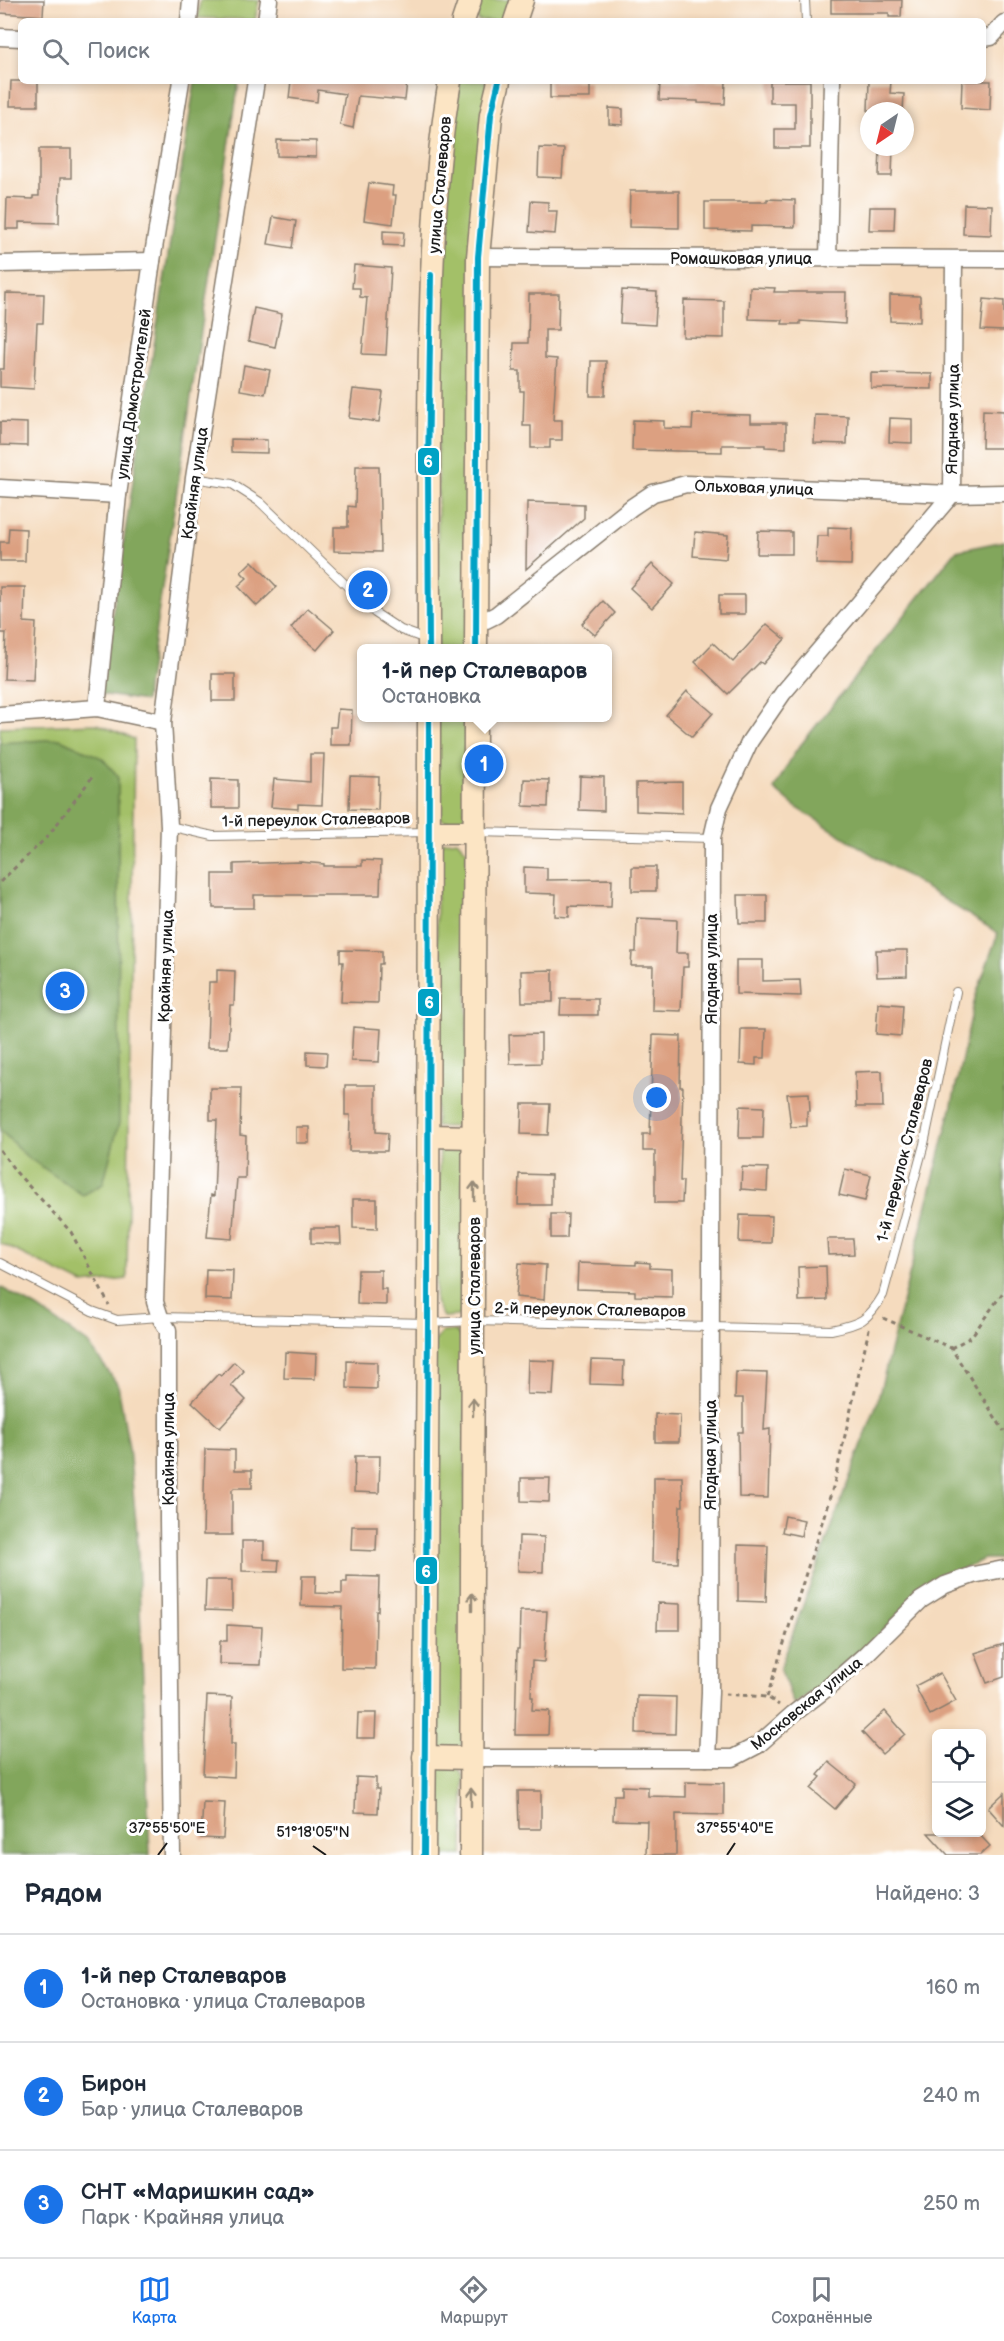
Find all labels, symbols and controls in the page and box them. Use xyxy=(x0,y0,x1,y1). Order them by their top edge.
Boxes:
search box xyxy=(18,18,986,84)
icon: search xyxy=(39,35,72,68)
text: Поиск xyxy=(87,38,150,65)
north arrow xyxy=(860,102,914,156)
street label: улица Сталеваров xyxy=(425,115,456,254)
street label: Ромашковая улица xyxy=(670,250,813,269)
street label: улица Домостроителей xyxy=(113,308,156,481)
street label: Ягодная улица xyxy=(943,363,964,475)
street label: Крайняя улица xyxy=(178,425,213,541)
line badge: 6 xyxy=(417,447,440,476)
text: 6 xyxy=(423,453,433,472)
street label: Ольховая улица xyxy=(694,477,814,500)
pin: 2 xyxy=(348,568,388,612)
popup xyxy=(357,644,612,722)
text: 1-й пер Сталеваров xyxy=(382,658,587,685)
text: Остановка xyxy=(382,685,481,709)
pin: 1 xyxy=(464,742,504,786)
street label: 1-й переулок Сталеваров xyxy=(222,809,411,832)
street label: Крайняя улица xyxy=(155,909,178,1023)
street label: Ягодная улица xyxy=(703,913,722,1024)
pin: 3 xyxy=(46,968,84,1014)
line badge: 6 xyxy=(417,988,440,1017)
text: 6 xyxy=(424,994,434,1013)
street label: 1-й переулок Сталеваров xyxy=(873,1056,938,1244)
your location xyxy=(642,1083,671,1112)
one-way arrow xyxy=(468,1181,480,1201)
street label: улица Сталеваров xyxy=(466,1217,485,1355)
street label: 2-й переулок Сталеваров xyxy=(494,1299,686,1322)
street label: Крайняя улица xyxy=(160,1392,179,1506)
one-way arrow xyxy=(468,1397,479,1417)
street label: Ягодная улица xyxy=(702,1399,721,1510)
line badge: 6 xyxy=(415,1556,438,1585)
text: 6 xyxy=(421,1563,431,1582)
one-way arrow xyxy=(466,1592,478,1612)
street label: Московская улица xyxy=(748,1653,867,1755)
map controls xyxy=(932,1729,986,1837)
button: locate xyxy=(932,1729,986,1783)
button: layers xyxy=(932,1783,986,1837)
one-way arrow xyxy=(465,1787,477,1807)
text: 37°55'50"E xyxy=(129,1819,206,1838)
text: 37°55'40"E xyxy=(696,1819,774,1838)
text: 51°18'05"N xyxy=(276,1823,350,1842)
text: Рядом xyxy=(24,1879,102,1910)
text: Найдено: 3 xyxy=(875,1882,980,1906)
text: 1-й пер Сталеваров xyxy=(81,1963,287,1990)
text: 1 xyxy=(39,1976,48,2000)
text: 160 m xyxy=(926,1976,980,2000)
text: Остановка · улица Сталеваров xyxy=(81,1990,365,2014)
text: Бирон xyxy=(81,2071,147,2098)
text: 2 xyxy=(38,2084,49,2108)
text: 240 m xyxy=(923,2084,980,2108)
text: Бар · улица Сталеваров xyxy=(81,2098,303,2122)
text: СНТ «Маришкин сад» xyxy=(81,2179,315,2206)
text: 3 xyxy=(38,2192,49,2216)
text: 250 m xyxy=(923,2192,980,2216)
text: Парк · Крайняя улица xyxy=(81,2206,284,2230)
tab: Карта xyxy=(132,2273,177,2328)
tab: Маршрут xyxy=(440,2273,508,2328)
tab: Сохранённые xyxy=(771,2273,872,2328)

